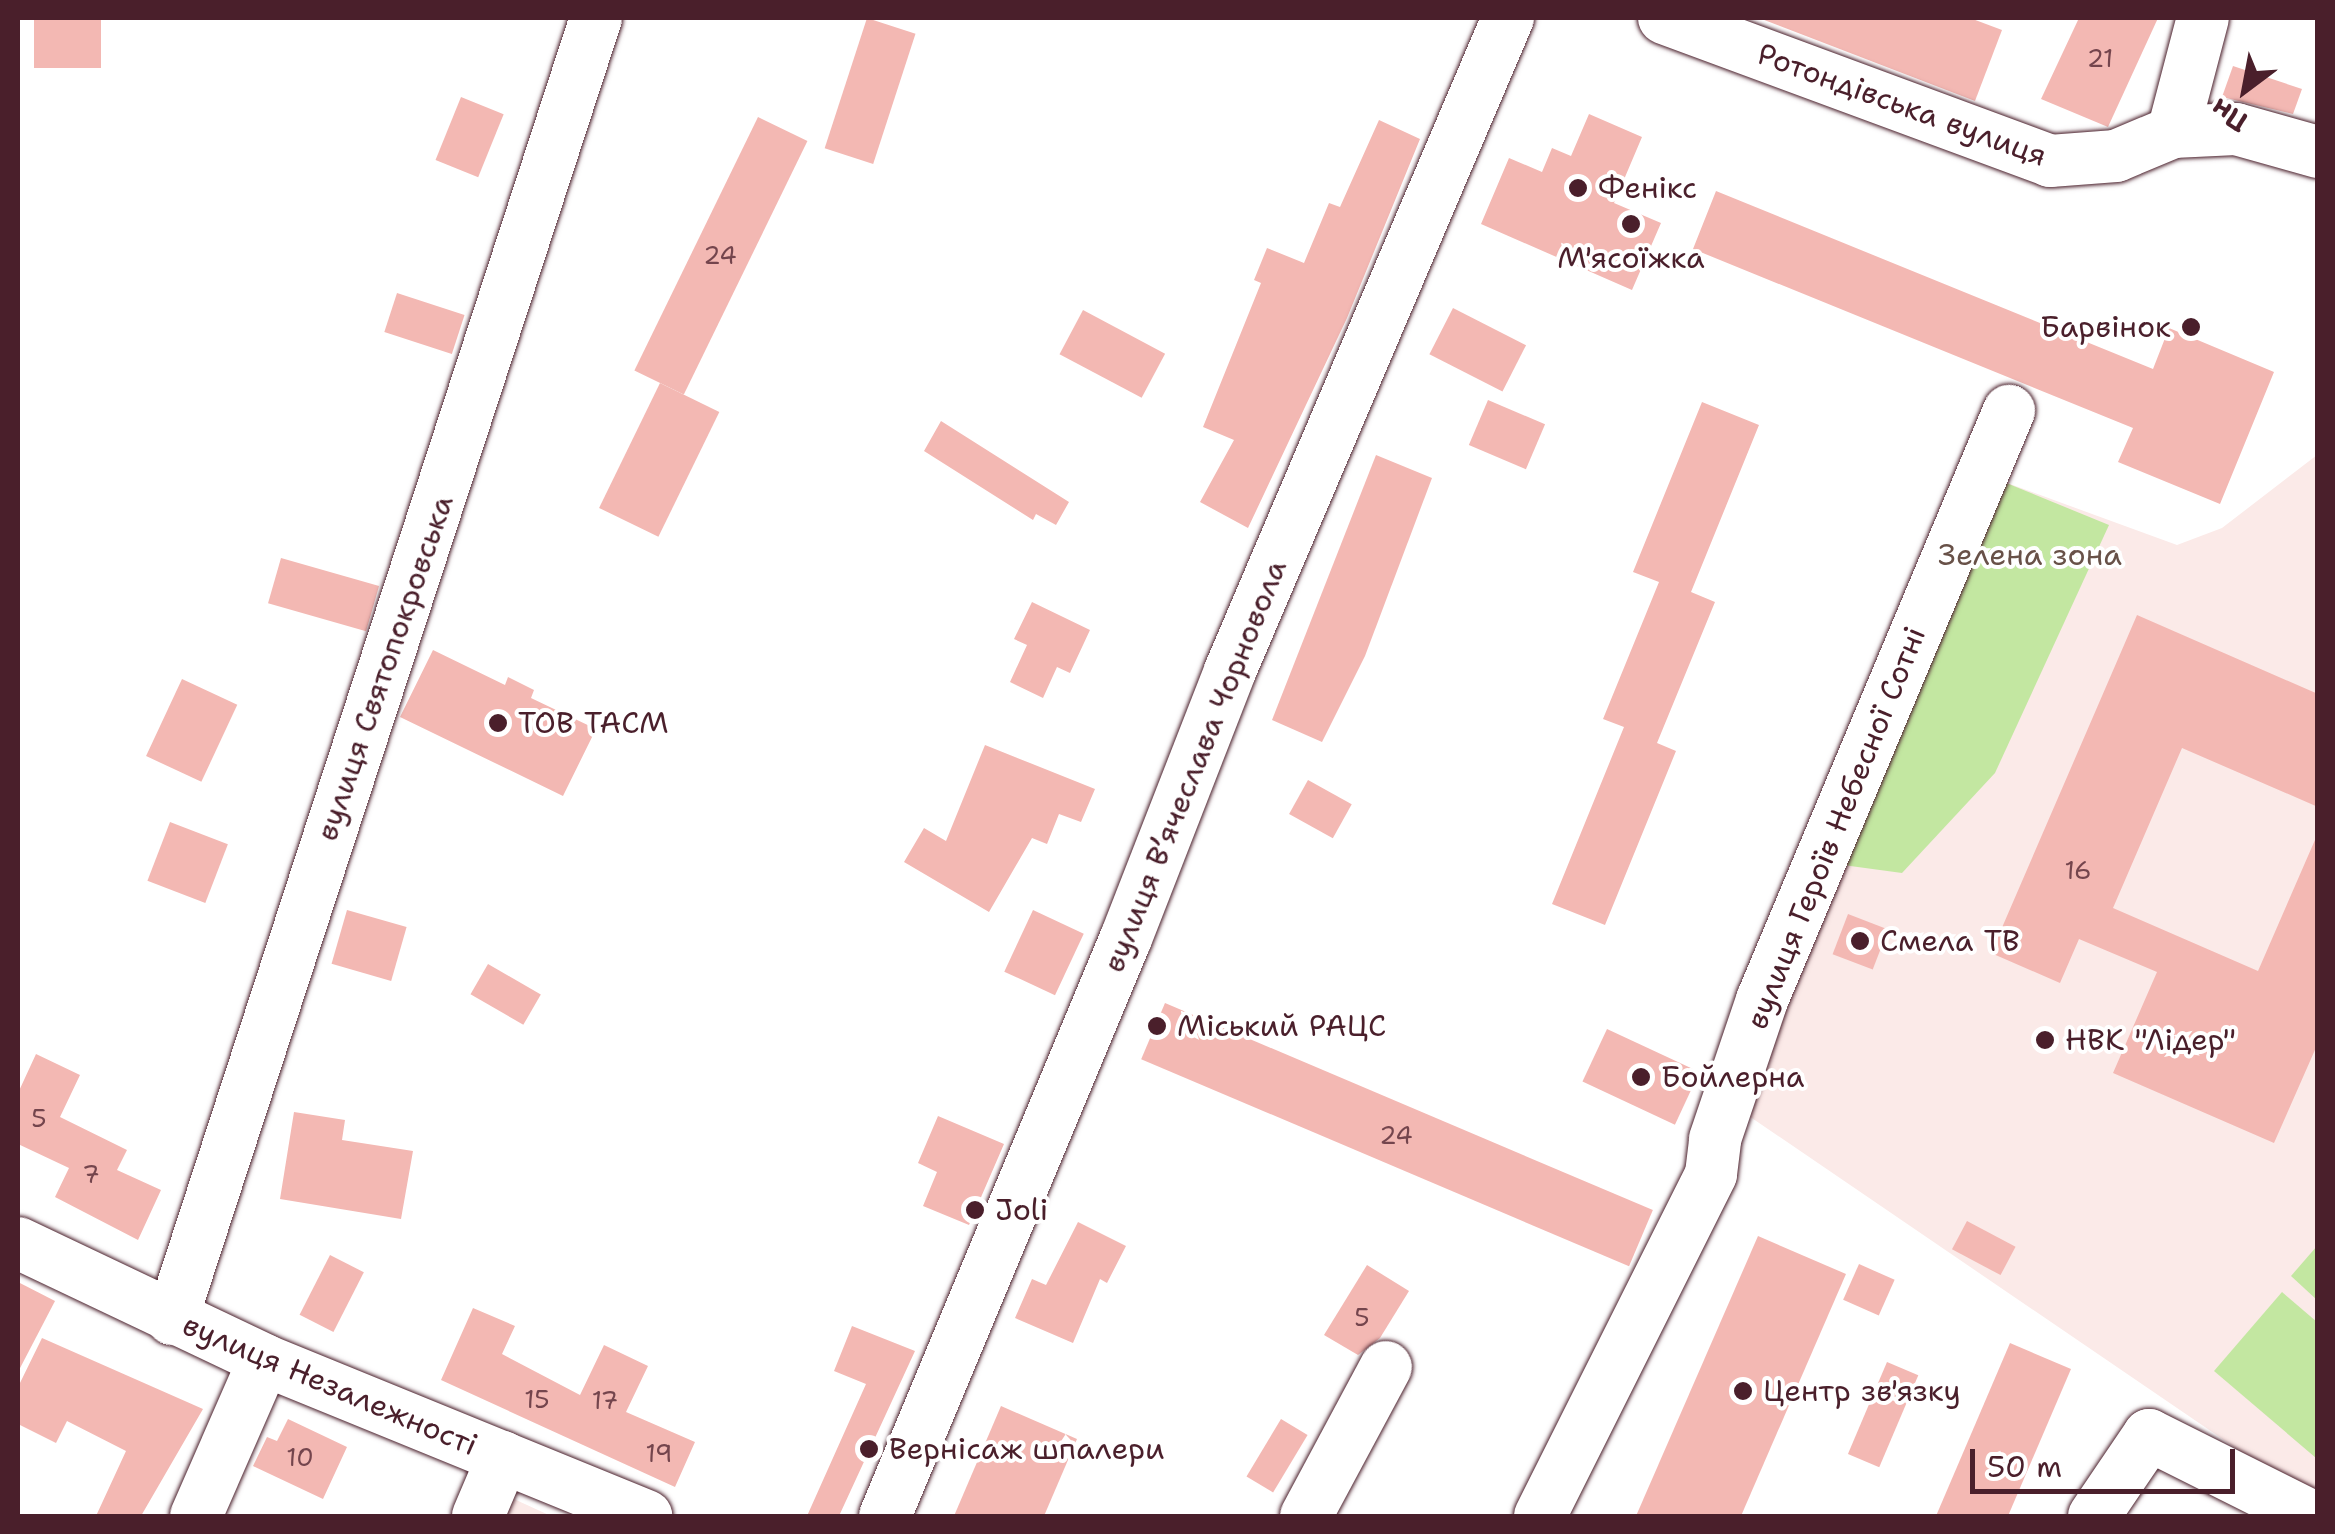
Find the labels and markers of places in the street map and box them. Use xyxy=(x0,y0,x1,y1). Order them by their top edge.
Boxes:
place label: Фенікс xyxy=(1598,170,1697,206)
marker: Фенікс xyxy=(1567,177,1589,199)
marker: М'ясоїжка xyxy=(1620,213,1642,235)
place label: М'ясоїжка xyxy=(1557,240,1705,276)
place label: Барвінок xyxy=(2040,309,2171,345)
marker: Барвінок xyxy=(2180,316,2202,338)
place label: ТОВ ТАСМ xyxy=(518,705,669,741)
marker: ТОВ ТАСМ xyxy=(487,712,509,734)
place label: Смела ТВ xyxy=(1880,923,2020,959)
marker: Смела ТВ xyxy=(1849,930,1871,952)
place label: Міський РАЦС xyxy=(1177,1008,1386,1044)
marker: Міський РАЦС xyxy=(1146,1015,1168,1037)
place label: НВК "Лідер" xyxy=(2065,1022,2236,1058)
marker: НВК "Лідер" xyxy=(2034,1029,2056,1051)
place label: Бойлерна xyxy=(1661,1059,1804,1095)
marker: Бойлерна xyxy=(1630,1066,1652,1088)
place label: Joli xyxy=(995,1192,1048,1228)
marker: Joli xyxy=(964,1199,986,1221)
place label: Центр зв'язку xyxy=(1763,1373,1961,1409)
marker: Центр зв'язку xyxy=(1732,1380,1754,1402)
place label: Вернiсаж шпалери xyxy=(889,1431,1165,1467)
marker: Вернiсаж шпалери xyxy=(858,1438,880,1460)

